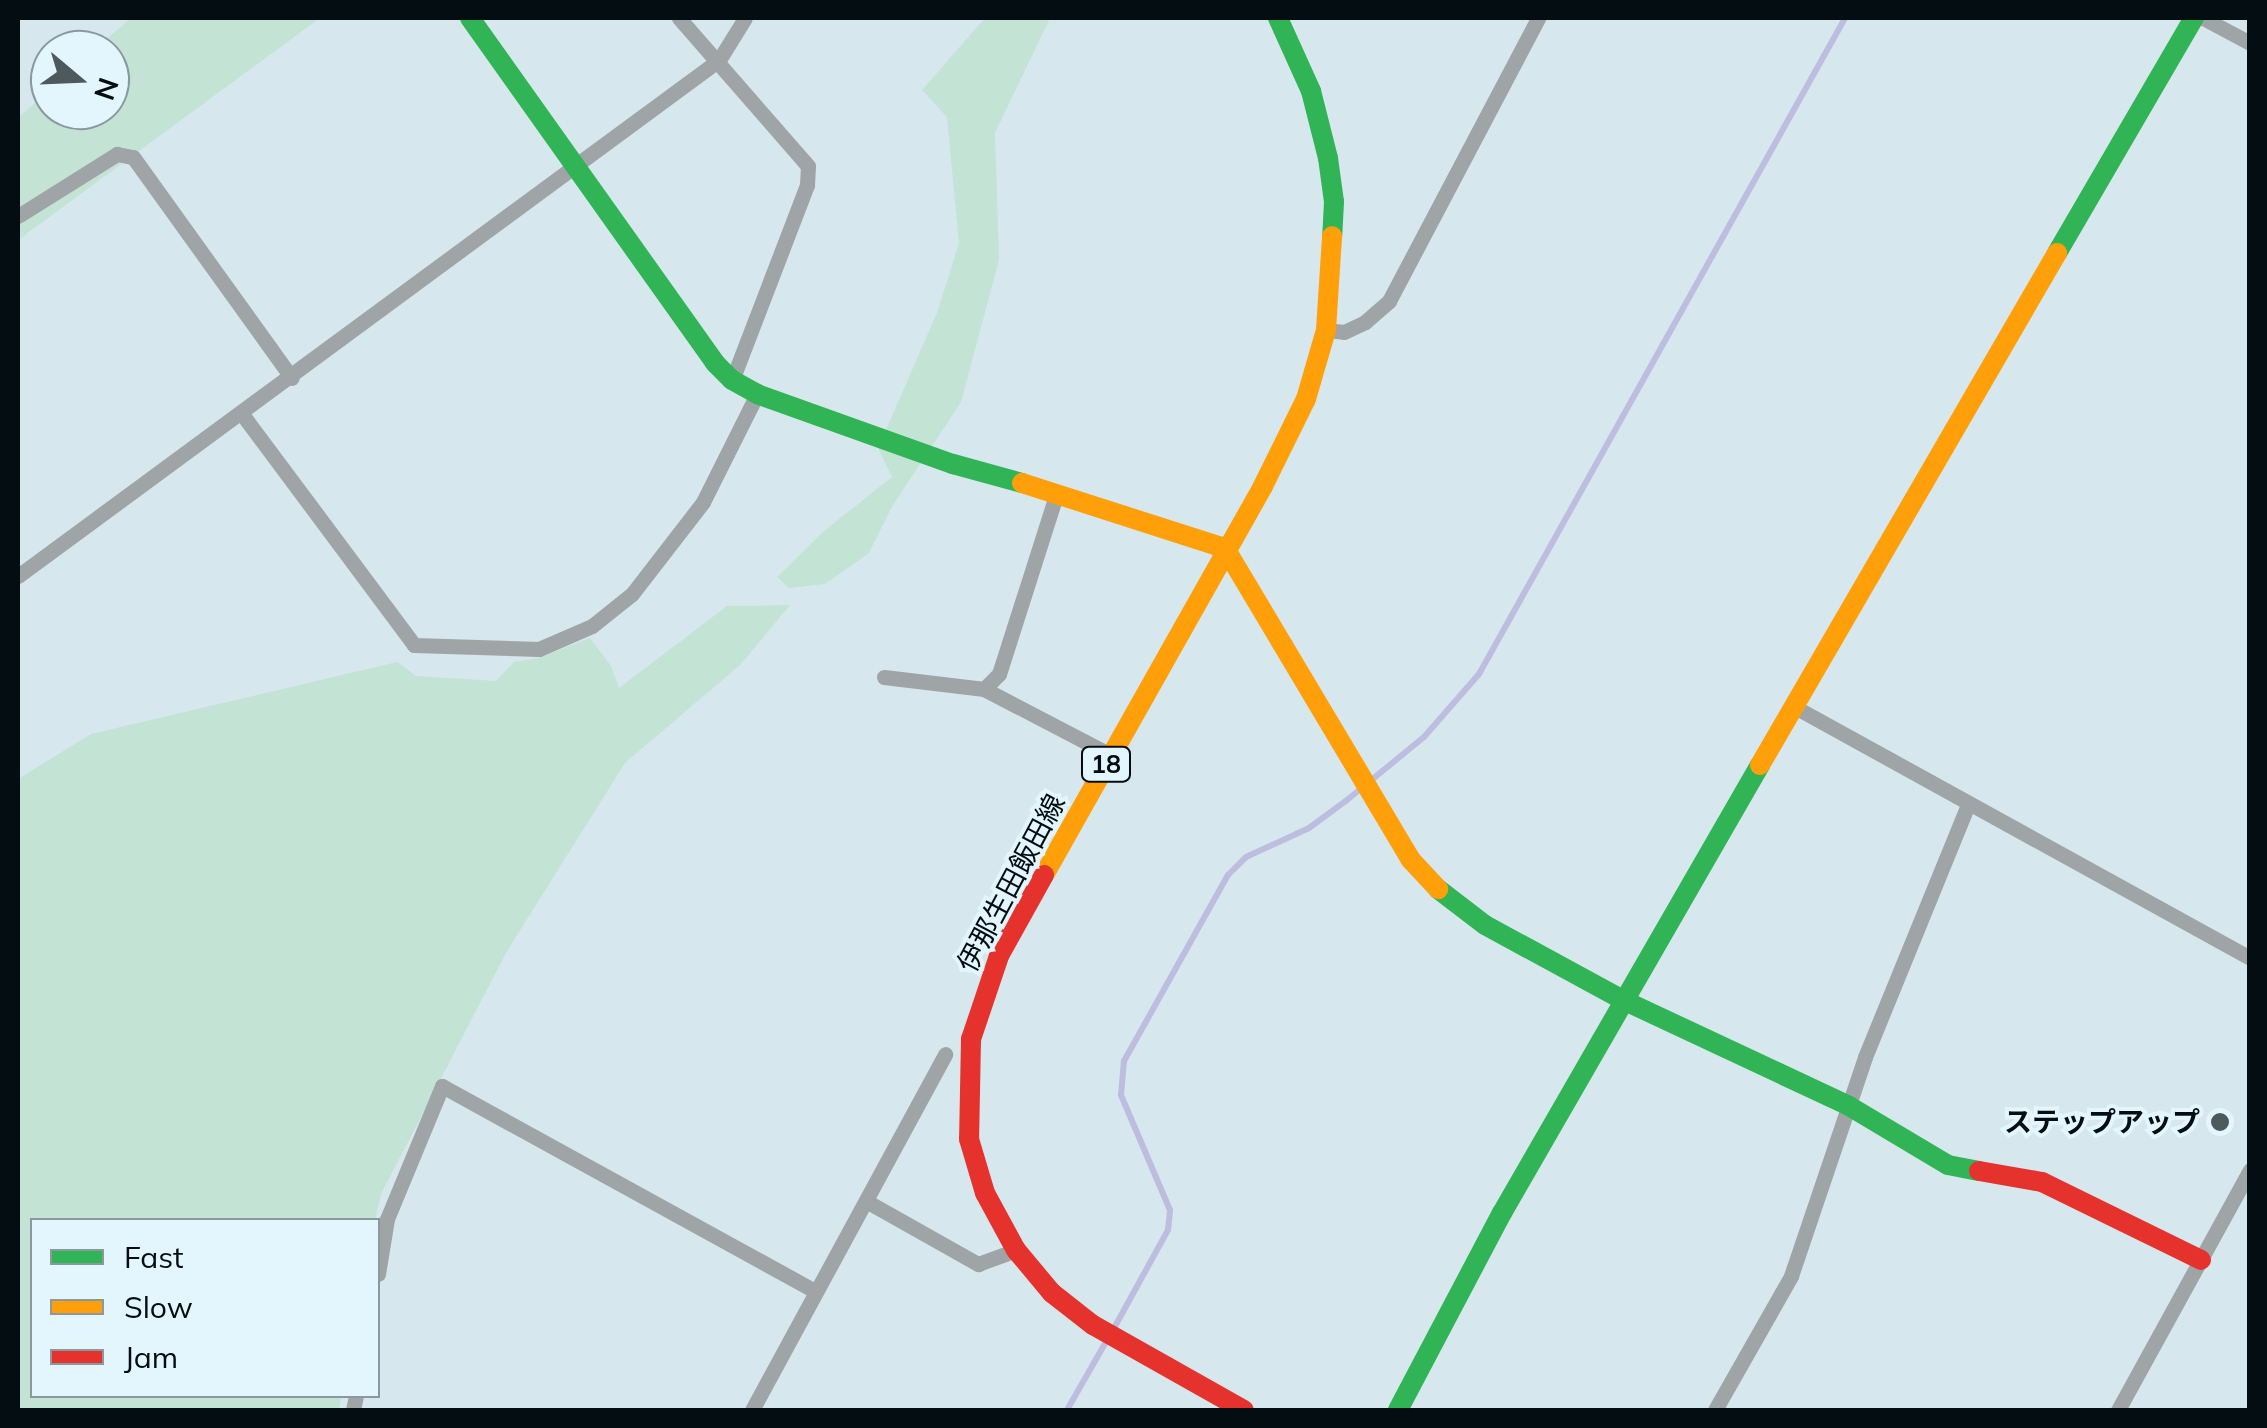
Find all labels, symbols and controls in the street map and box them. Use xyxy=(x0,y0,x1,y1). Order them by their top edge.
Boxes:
north arrow xyxy=(30,30,130,130)
text: N xyxy=(87,74,127,105)
road number: 18 xyxy=(1081,744,1131,784)
street label: 伊那生田飯田線 xyxy=(950,789,1072,977)
place label: ステップアップ xyxy=(2004,1105,2200,1139)
marker: ステップアップ xyxy=(2209,1111,2231,1133)
legend xyxy=(30,1218,380,1398)
text: Fast xyxy=(124,1238,184,1276)
text: Slow xyxy=(124,1288,193,1326)
text: Jam xyxy=(124,1338,178,1376)

